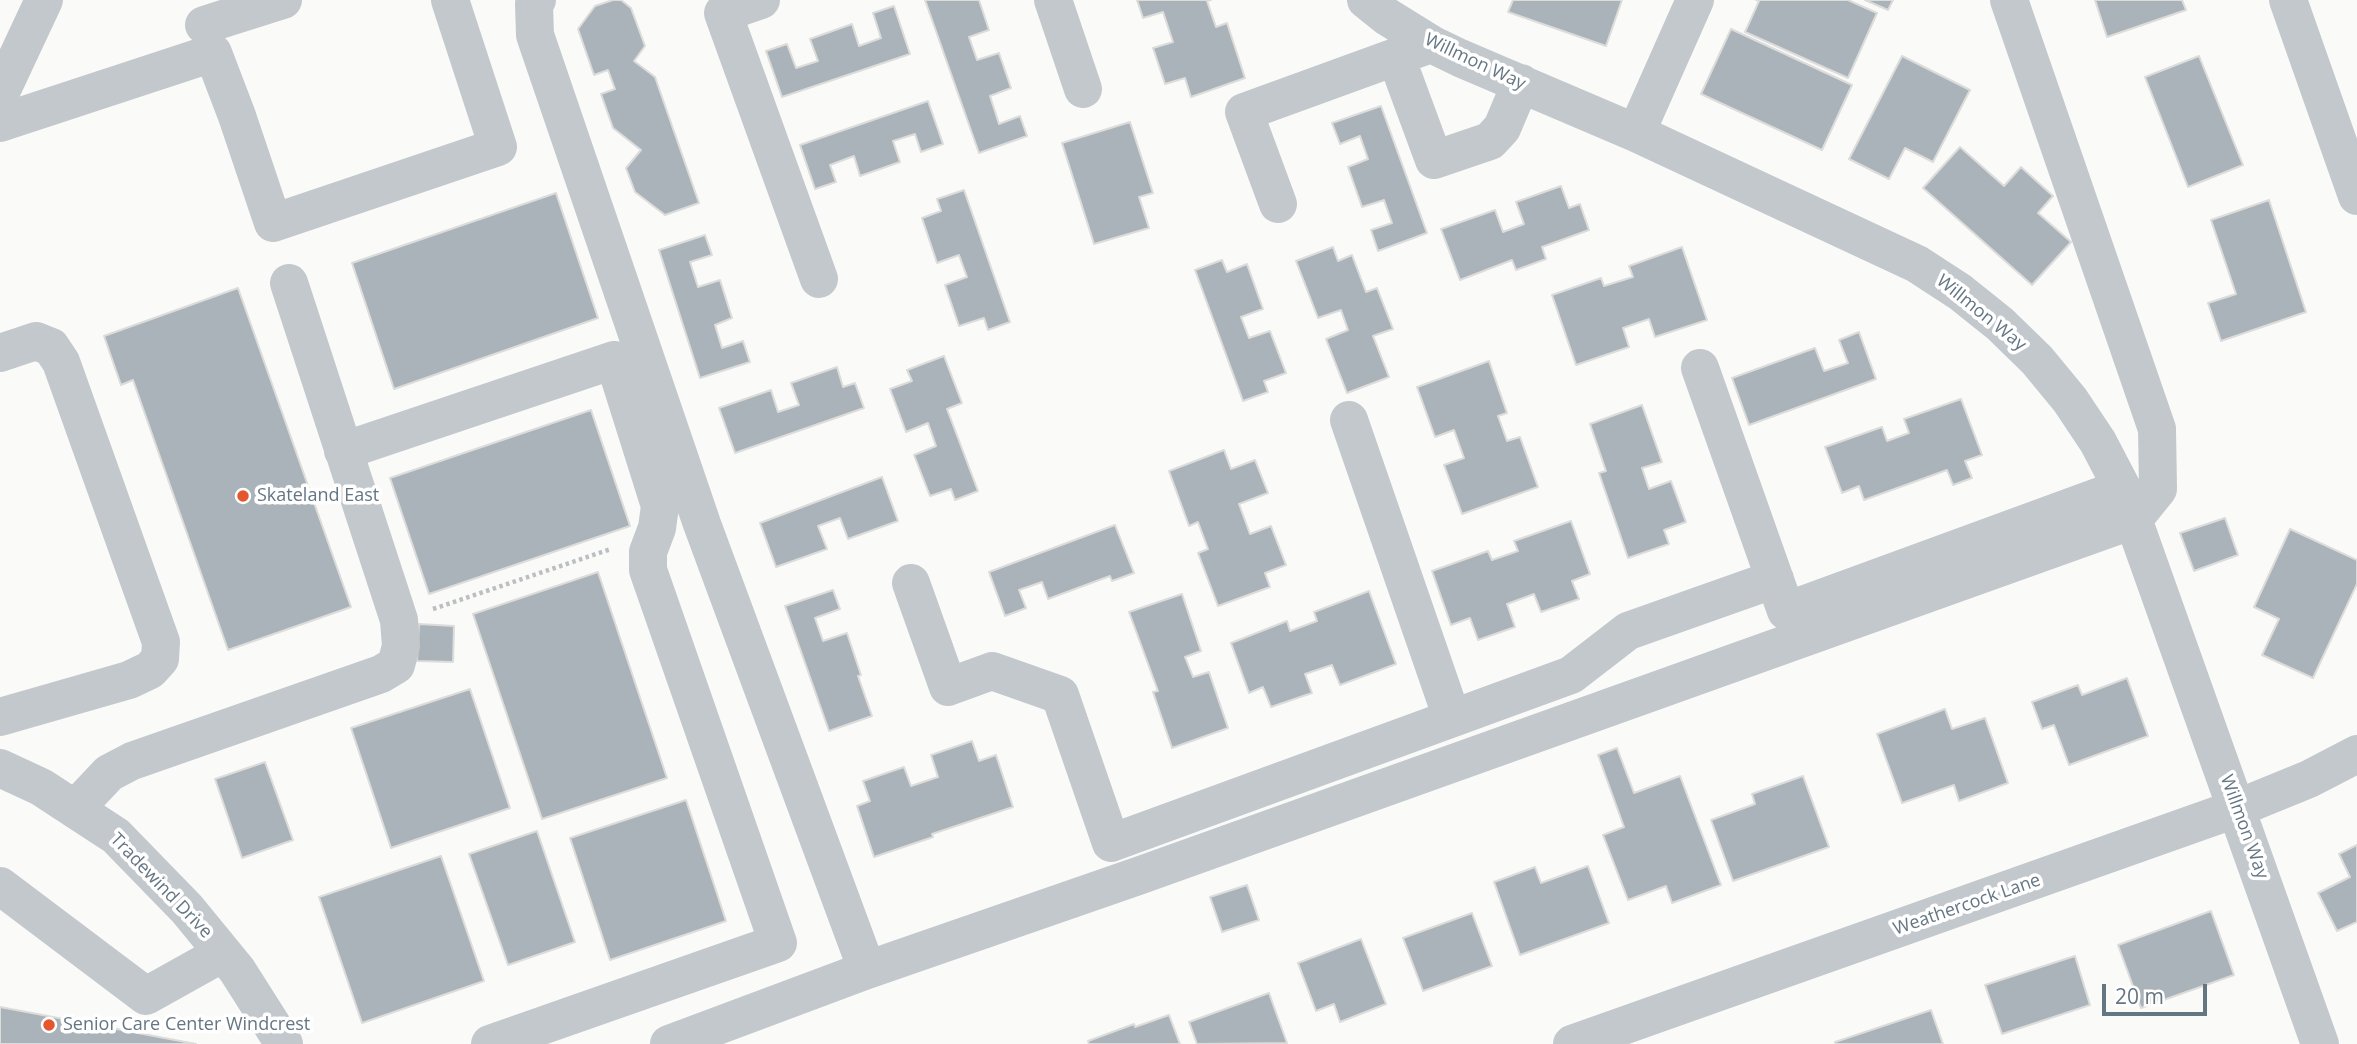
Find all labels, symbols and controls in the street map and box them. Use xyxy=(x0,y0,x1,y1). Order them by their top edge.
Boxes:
street label: Willmon Way xyxy=(1421,29,1529,95)
street label: Willmon Way xyxy=(1932,270,2030,356)
place label: Skateland East xyxy=(257,485,379,507)
marker: Skateland East xyxy=(235,488,251,504)
street label: Willmon Way xyxy=(2215,772,2273,882)
street label: Tradewind Drive xyxy=(105,829,217,943)
street label: Weathercock Lane xyxy=(1890,870,2044,940)
scale bar xyxy=(2105,970,2210,1014)
text: 20 m xyxy=(2115,982,2164,1010)
place label: Senior Care Center Windcrest xyxy=(63,1014,310,1036)
marker: Senior Care Center Windcrest xyxy=(41,1017,57,1033)

